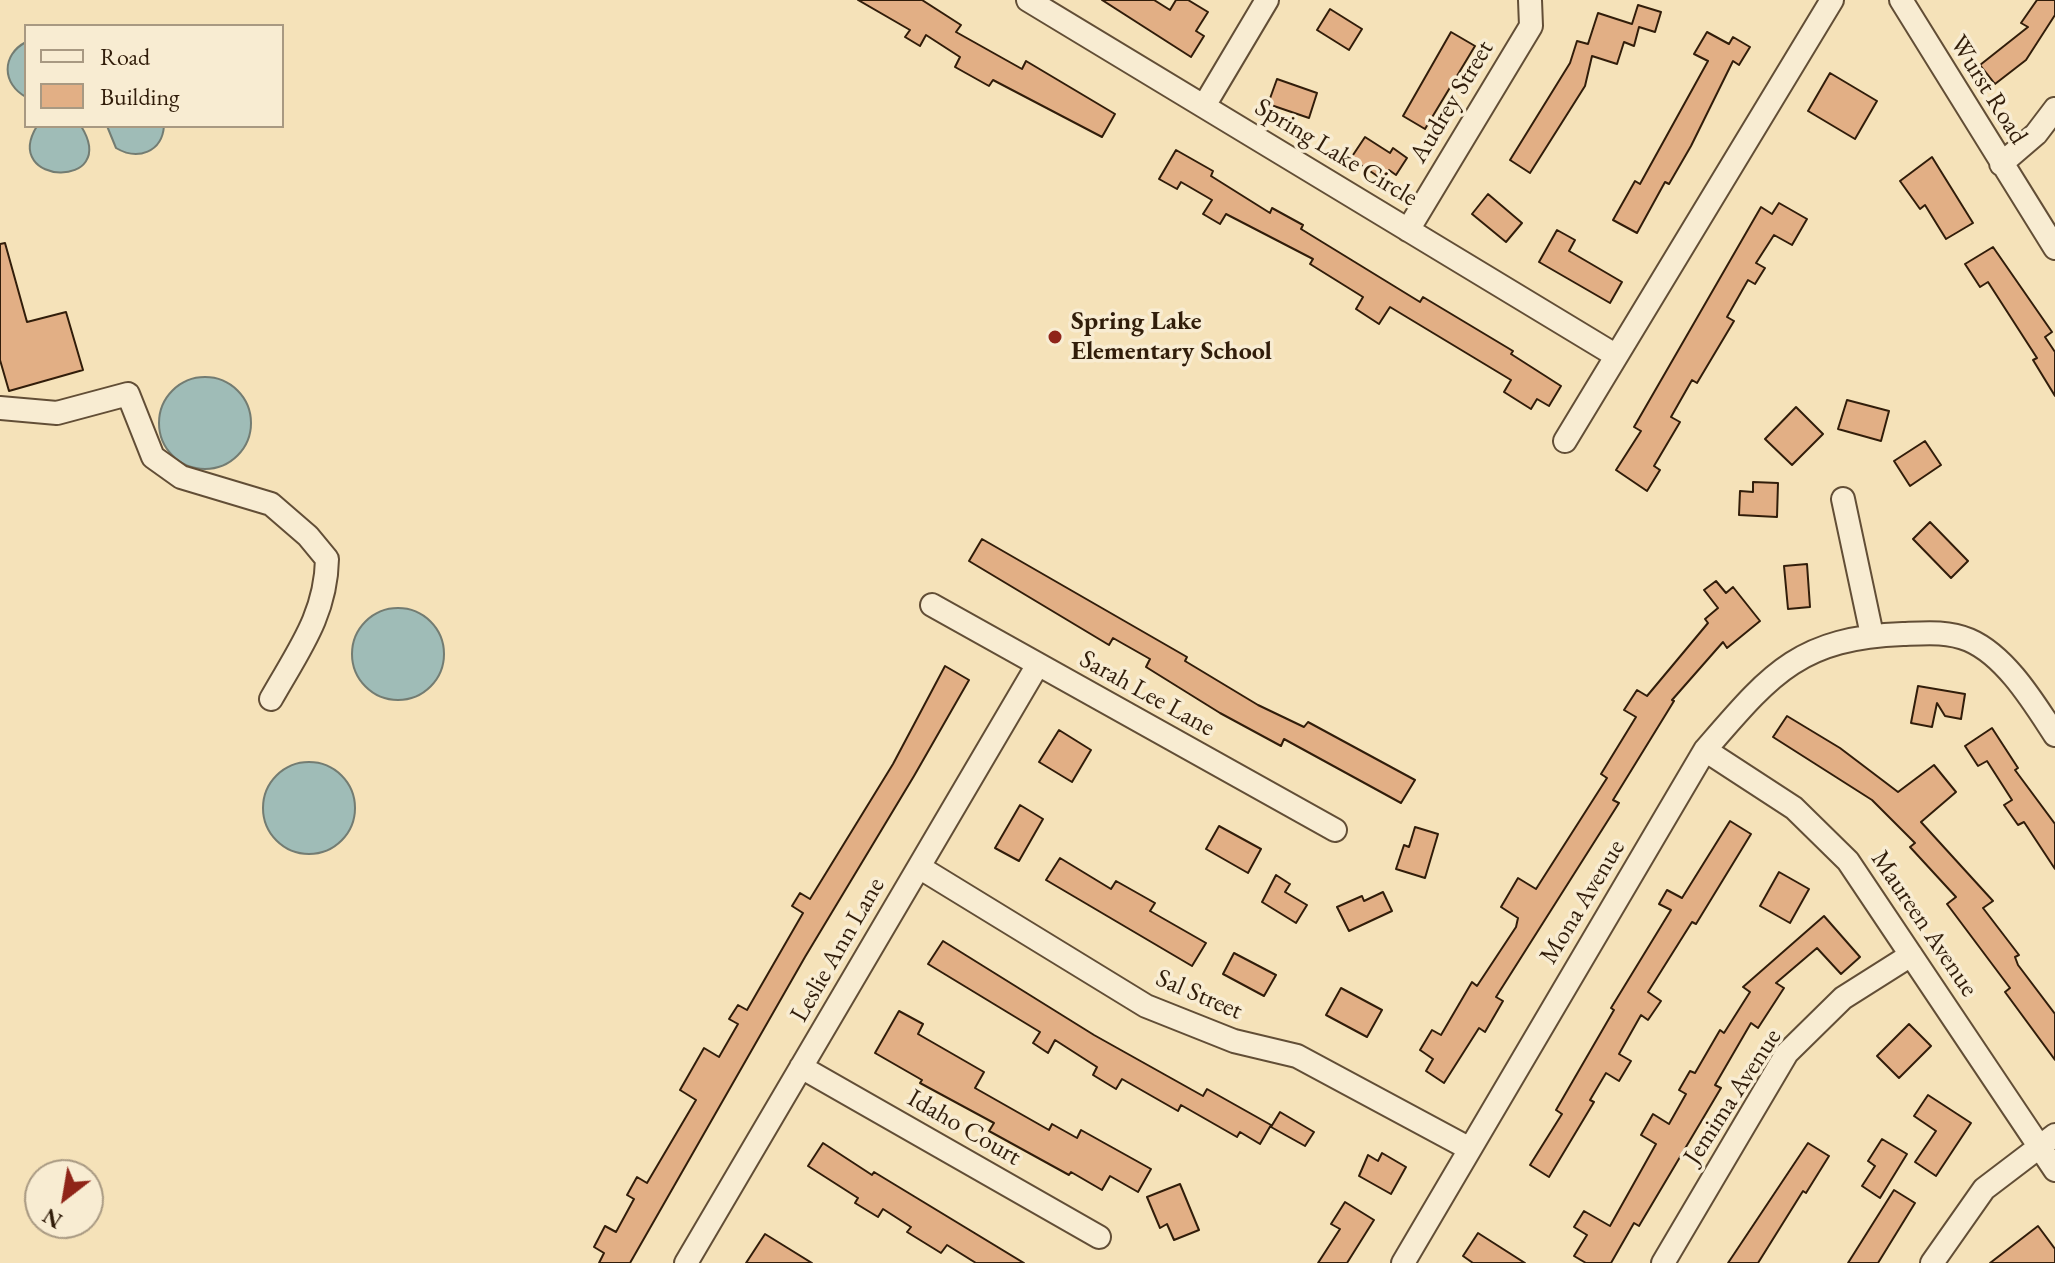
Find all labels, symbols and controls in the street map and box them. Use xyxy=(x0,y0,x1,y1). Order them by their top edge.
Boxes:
legend xyxy=(24,24,284,128)
street label: Wurst Road xyxy=(1942,30,2034,150)
street label: Audrey Street xyxy=(1403,35,1501,169)
text: Road xyxy=(100,41,150,72)
text: Building xyxy=(100,81,180,112)
street label: Spring Lake Circle xyxy=(1249,92,1423,214)
place label: Spring Lake Elementary School xyxy=(1071,306,1272,368)
marker: Spring Lake Elementary School xyxy=(1046,328,1064,346)
street label: Sarah Lee Lane xyxy=(1074,644,1220,744)
street label: Mona Avenue xyxy=(1534,834,1632,970)
street label: Maureen Avenue xyxy=(1864,845,1984,1003)
street label: Leslie Ann Lane xyxy=(784,872,892,1028)
street label: Sal Street xyxy=(1151,963,1247,1027)
street label: Jemima Avenue xyxy=(1677,1023,1789,1171)
street label: Idaho Court xyxy=(902,1083,1026,1173)
north arrow xyxy=(24,1159,104,1239)
text: N xyxy=(37,1201,68,1235)

